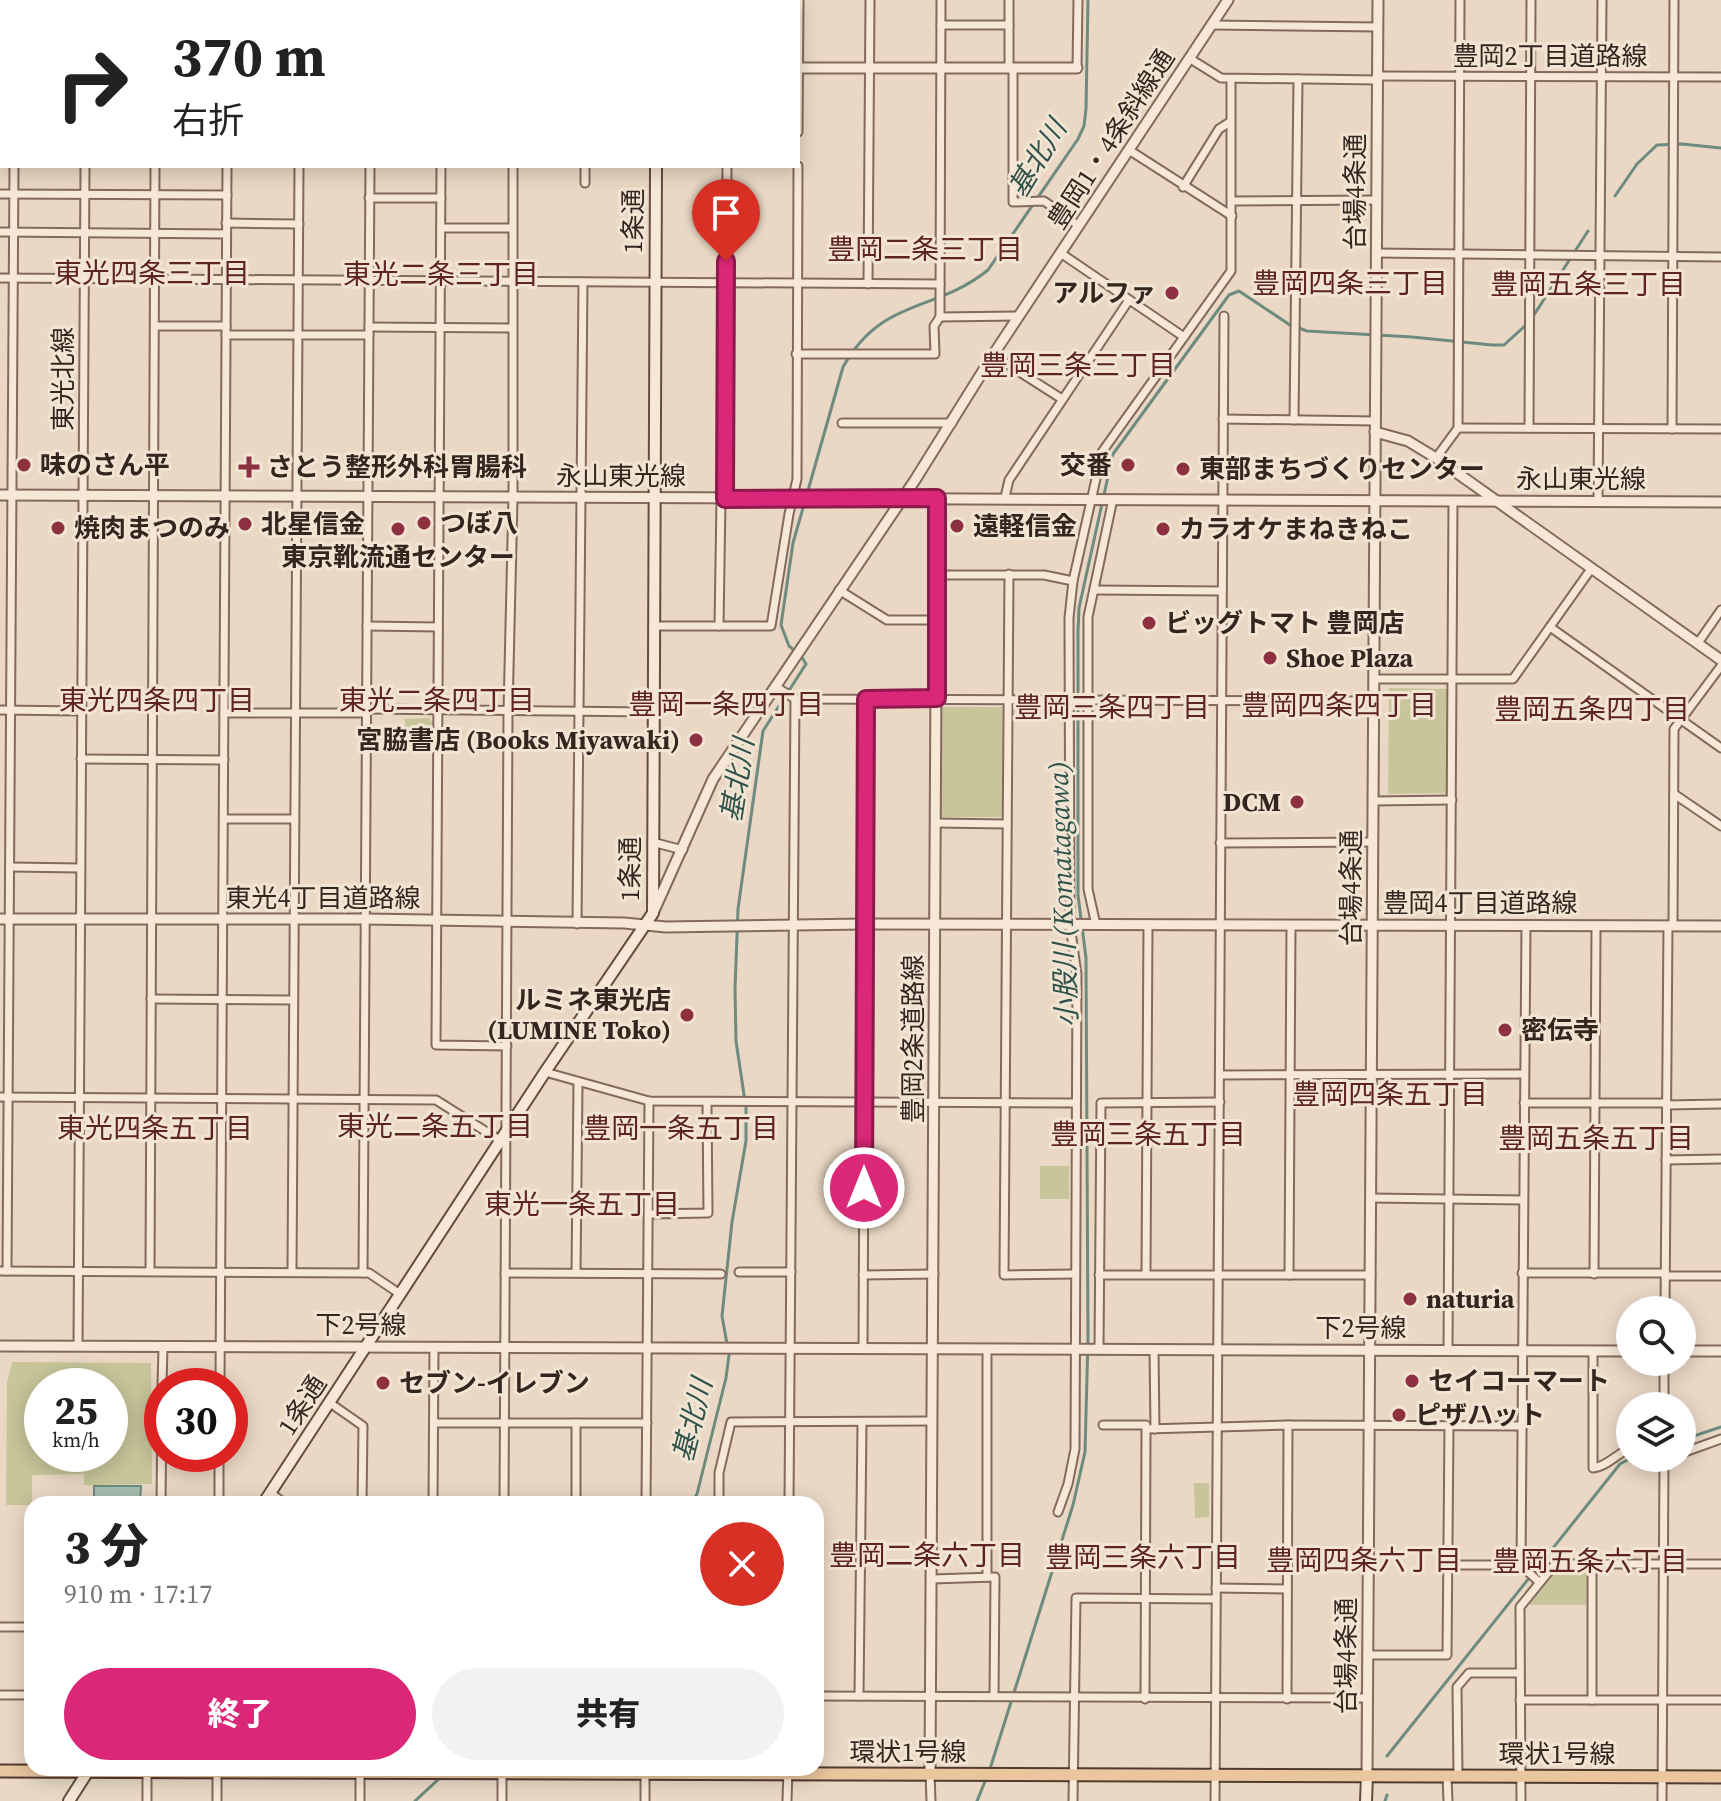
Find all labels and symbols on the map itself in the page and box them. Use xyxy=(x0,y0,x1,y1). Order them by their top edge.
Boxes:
street label: 豊岡2丁目道路線 xyxy=(1452,38,1648,74)
street label: 豊岡1・4条斜線通 xyxy=(1039,42,1183,236)
water label: 基北川 xyxy=(999,110,1076,204)
street label: 台場4条通 xyxy=(1337,133,1373,251)
pin xyxy=(692,179,760,261)
street label: 1条通 xyxy=(615,188,651,254)
district label: 豊岡二条三丁目 xyxy=(827,230,1023,268)
district label: 東光四条三丁目 xyxy=(54,254,250,292)
district label: 東光二条三丁目 xyxy=(343,255,539,293)
district label: 豊岡四条三丁目 xyxy=(1252,264,1448,302)
district label: 豊岡五条三丁目 xyxy=(1490,265,1686,303)
place label: アルファ xyxy=(1052,275,1156,311)
marker: アルファ xyxy=(1163,284,1181,302)
street label: 東光北線 xyxy=(45,327,81,431)
district label: 豊岡三条三丁目 xyxy=(980,346,1176,384)
place label: 味のさん平 xyxy=(40,447,170,483)
place label: 交番 xyxy=(1060,447,1112,483)
place label: さとう整形外科胃腸科 xyxy=(267,449,527,485)
place label: 東部まちづくりセンター xyxy=(1199,451,1485,487)
marker: 味のさん平 xyxy=(15,456,33,474)
marker: さとう整形外科胃腸科 xyxy=(238,456,260,478)
marker: 交番 xyxy=(1119,456,1137,474)
street label: 永山東光線 xyxy=(556,458,686,494)
marker: 東部まちづくりセンター xyxy=(1174,460,1192,478)
street label: 永山東光線 xyxy=(1516,461,1646,497)
place label: つぼ八 xyxy=(440,505,518,541)
place label: 北星信金 xyxy=(261,506,365,542)
place label: 遠軽信金 xyxy=(973,508,1077,544)
place label: 焼肉まつのみ xyxy=(74,510,230,546)
place label: カラオケまねきねこ xyxy=(1179,511,1413,547)
marker: つぼ八 xyxy=(415,514,433,532)
marker: 北星信金 xyxy=(236,515,254,533)
marker: 遠軽信金 xyxy=(948,517,966,535)
marker: 焼肉まつのみ xyxy=(49,519,67,537)
marker: 東京靴流通センター xyxy=(389,520,407,538)
marker: カラオケまねきねこ xyxy=(1154,520,1172,538)
place label: 東京靴流通センター xyxy=(281,539,515,575)
place label: ビッグトマト 豊岡店 xyxy=(1165,605,1405,641)
marker: ビッグトマト 豊岡店 xyxy=(1140,614,1158,632)
place label: Shoe Plaza xyxy=(1286,640,1414,676)
marker: Shoe Plaza xyxy=(1261,649,1279,667)
district label: 東光四条四丁目 xyxy=(59,681,255,719)
district label: 東光二条四丁目 xyxy=(339,681,535,719)
district label: 豊岡一条四丁目 xyxy=(628,685,824,723)
district label: 豊岡四条四丁目 xyxy=(1241,686,1437,724)
district label: 豊岡三条四丁目 xyxy=(1014,688,1210,726)
district label: 豊岡五条四丁目 xyxy=(1494,690,1690,728)
place label: 宮脇書店 (Books Miyawaki) xyxy=(356,722,680,758)
marker: 宮脇書店 (Books Miyawaki) xyxy=(687,731,705,749)
water label: 基北川 xyxy=(712,733,763,824)
water label: 小股川 (Komatagawa) xyxy=(1038,760,1086,1028)
place label: DCM xyxy=(1223,784,1281,820)
marker: DCM xyxy=(1288,793,1306,811)
street label: 台場4条通 xyxy=(1333,829,1369,947)
street label: 1条通 xyxy=(612,836,648,902)
street label: 東光4丁目道路線 xyxy=(225,880,421,916)
street label: 豊岡4丁目道路線 xyxy=(1382,885,1578,921)
street label: 豊岡2条道路線 xyxy=(895,954,931,1124)
place label: ルミネ東光店 (LUMINE Toko) xyxy=(487,982,671,1048)
marker: ルミネ東光店 (LUMINE Toko) xyxy=(678,1006,696,1024)
place label: 密伝寺 xyxy=(1521,1012,1599,1048)
marker: 密伝寺 xyxy=(1496,1021,1514,1039)
district label: 豊岡四条五丁目 xyxy=(1292,1075,1488,1113)
district label: 東光二条五丁目 xyxy=(337,1107,533,1145)
district label: 東光四条五丁目 xyxy=(57,1109,253,1147)
district label: 豊岡一条五丁目 xyxy=(583,1109,779,1147)
district label: 豊岡三条五丁目 xyxy=(1050,1115,1246,1153)
district label: 豊岡五条五丁目 xyxy=(1498,1119,1694,1157)
position arrow xyxy=(822,1146,906,1230)
district label: 東光一条五丁目 xyxy=(484,1185,680,1223)
place label: naturia xyxy=(1426,1281,1515,1317)
marker: naturia xyxy=(1401,1290,1419,1308)
street label: 下2号線 xyxy=(315,1307,407,1343)
street label: 下2号線 xyxy=(1315,1310,1407,1346)
place label: セイコーマート xyxy=(1428,1363,1610,1399)
place label: セブン-イレブン xyxy=(399,1365,590,1401)
speed limit sign: 30 xyxy=(144,1368,248,1472)
street label: 1条通 xyxy=(269,1368,335,1442)
water label: 基北川 xyxy=(663,1372,721,1465)
marker: セイコーマート xyxy=(1403,1372,1421,1390)
marker: セブン-イレブン xyxy=(374,1374,392,1392)
place label: ピザハット xyxy=(1415,1397,1545,1433)
marker: ピザハット xyxy=(1390,1406,1408,1424)
district label: 豊岡二条六丁目 xyxy=(829,1536,1025,1574)
district label: 豊岡三条六丁目 xyxy=(1045,1538,1241,1576)
district label: 豊岡四条六丁目 xyxy=(1266,1541,1462,1579)
district label: 豊岡五条六丁目 xyxy=(1492,1542,1688,1580)
street label: 台場4条通 xyxy=(1328,1597,1364,1715)
street label: 環状1号線 xyxy=(849,1734,967,1770)
street label: 環状1号線 xyxy=(1498,1736,1616,1772)

